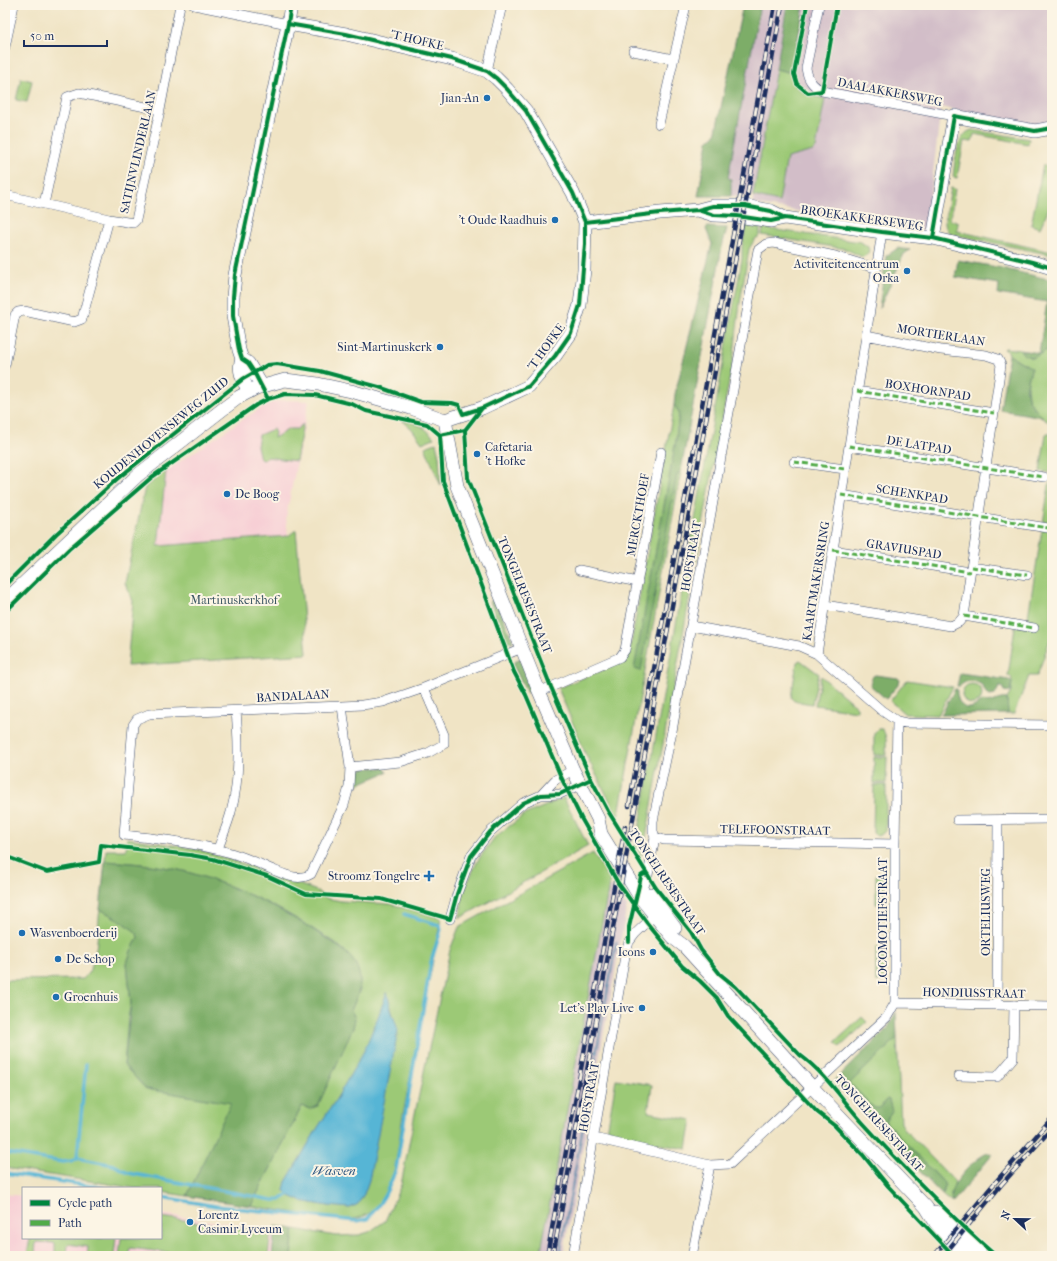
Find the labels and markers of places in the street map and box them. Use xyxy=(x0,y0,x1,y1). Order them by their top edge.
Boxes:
place label: Jian-An xyxy=(440,91,479,105)
marker: Jian-An xyxy=(482,93,492,103)
place label: 't Oude Raadhuis xyxy=(458,213,548,227)
marker: 't Oude Raadhuis xyxy=(550,215,560,225)
place label: Activiteitencentrum Orka xyxy=(793,257,899,285)
marker: Activiteitencentrum Orka xyxy=(902,266,912,276)
place label: Sint-Martinuskerk xyxy=(337,340,433,354)
marker: Sint-Martinuskerk xyxy=(435,342,445,352)
place label: Cafetaria 't Hofke xyxy=(485,440,533,468)
marker: Cafetaria 't Hofke xyxy=(472,449,482,459)
place label: De Boog xyxy=(235,487,280,501)
marker: De Boog xyxy=(222,489,232,499)
place label: Stroomz Tongelre xyxy=(328,869,420,883)
marker: Stroomz Tongelre xyxy=(423,870,435,882)
place label: Wasvenboerderij xyxy=(29,926,117,940)
marker: Wasvenboerderij xyxy=(17,928,27,938)
place label: Icons xyxy=(618,945,646,959)
marker: Icons xyxy=(648,947,658,957)
place label: De Schop xyxy=(66,952,115,966)
marker: De Schop xyxy=(53,954,63,964)
place label: Groenhuis xyxy=(64,990,118,1004)
marker: Groenhuis xyxy=(51,992,61,1002)
place label: Let's Play Live xyxy=(560,1001,634,1015)
marker: Let's Play Live xyxy=(637,1003,647,1013)
place label: Lorentz Casimir Lyceum xyxy=(198,1208,282,1236)
marker: Lorentz Casimir Lyceum xyxy=(185,1217,195,1227)

